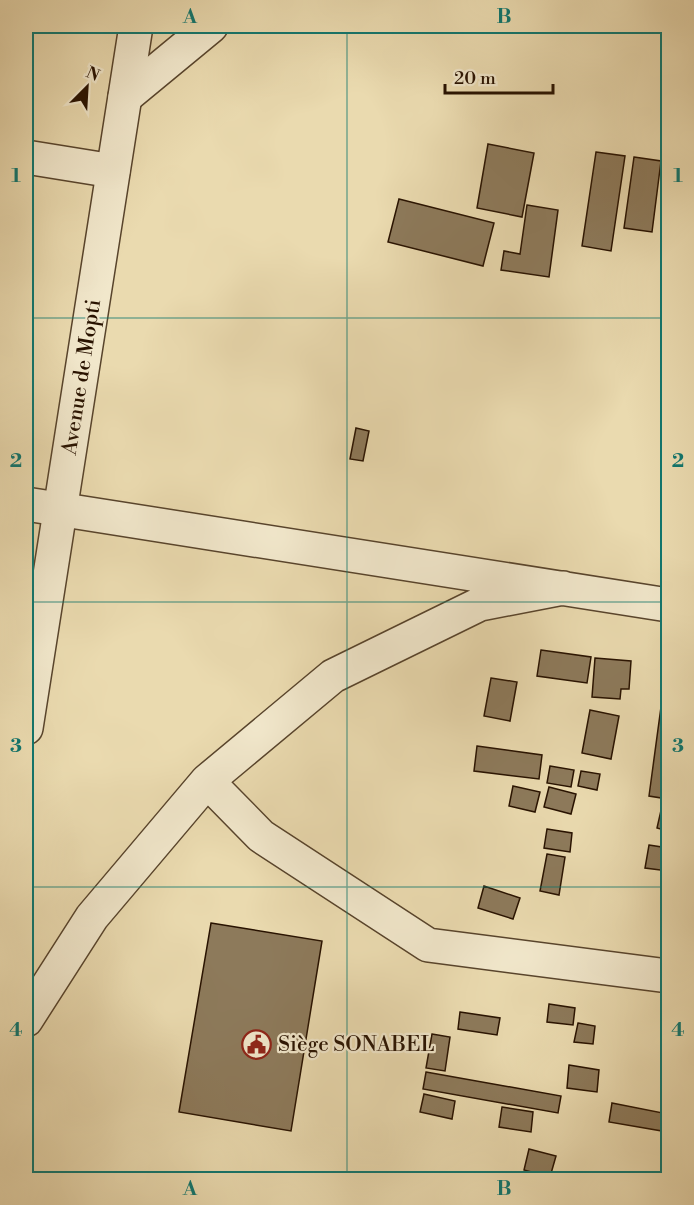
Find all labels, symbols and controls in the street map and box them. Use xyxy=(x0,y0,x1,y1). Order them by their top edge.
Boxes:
text: A xyxy=(182,5,198,30)
text: B xyxy=(496,5,512,30)
north arrow xyxy=(57,57,117,117)
scale bar xyxy=(445,57,553,95)
text: N xyxy=(83,63,103,86)
text: 20 m xyxy=(454,67,496,90)
text: 1 xyxy=(11,164,21,189)
text: 1 xyxy=(673,164,683,189)
street label: Avenue de Mopti xyxy=(57,297,107,458)
text: 2 xyxy=(10,449,22,474)
text: 2 xyxy=(672,449,684,474)
text: 3 xyxy=(10,734,22,759)
text: 3 xyxy=(672,734,684,759)
text: 4 xyxy=(9,1018,23,1043)
text: 4 xyxy=(671,1018,685,1043)
public building icon: Siège SONABEL xyxy=(241,1028,273,1060)
place label: Siège SONABEL xyxy=(278,1032,435,1058)
text: A xyxy=(182,1177,198,1202)
text: B xyxy=(496,1177,512,1202)

